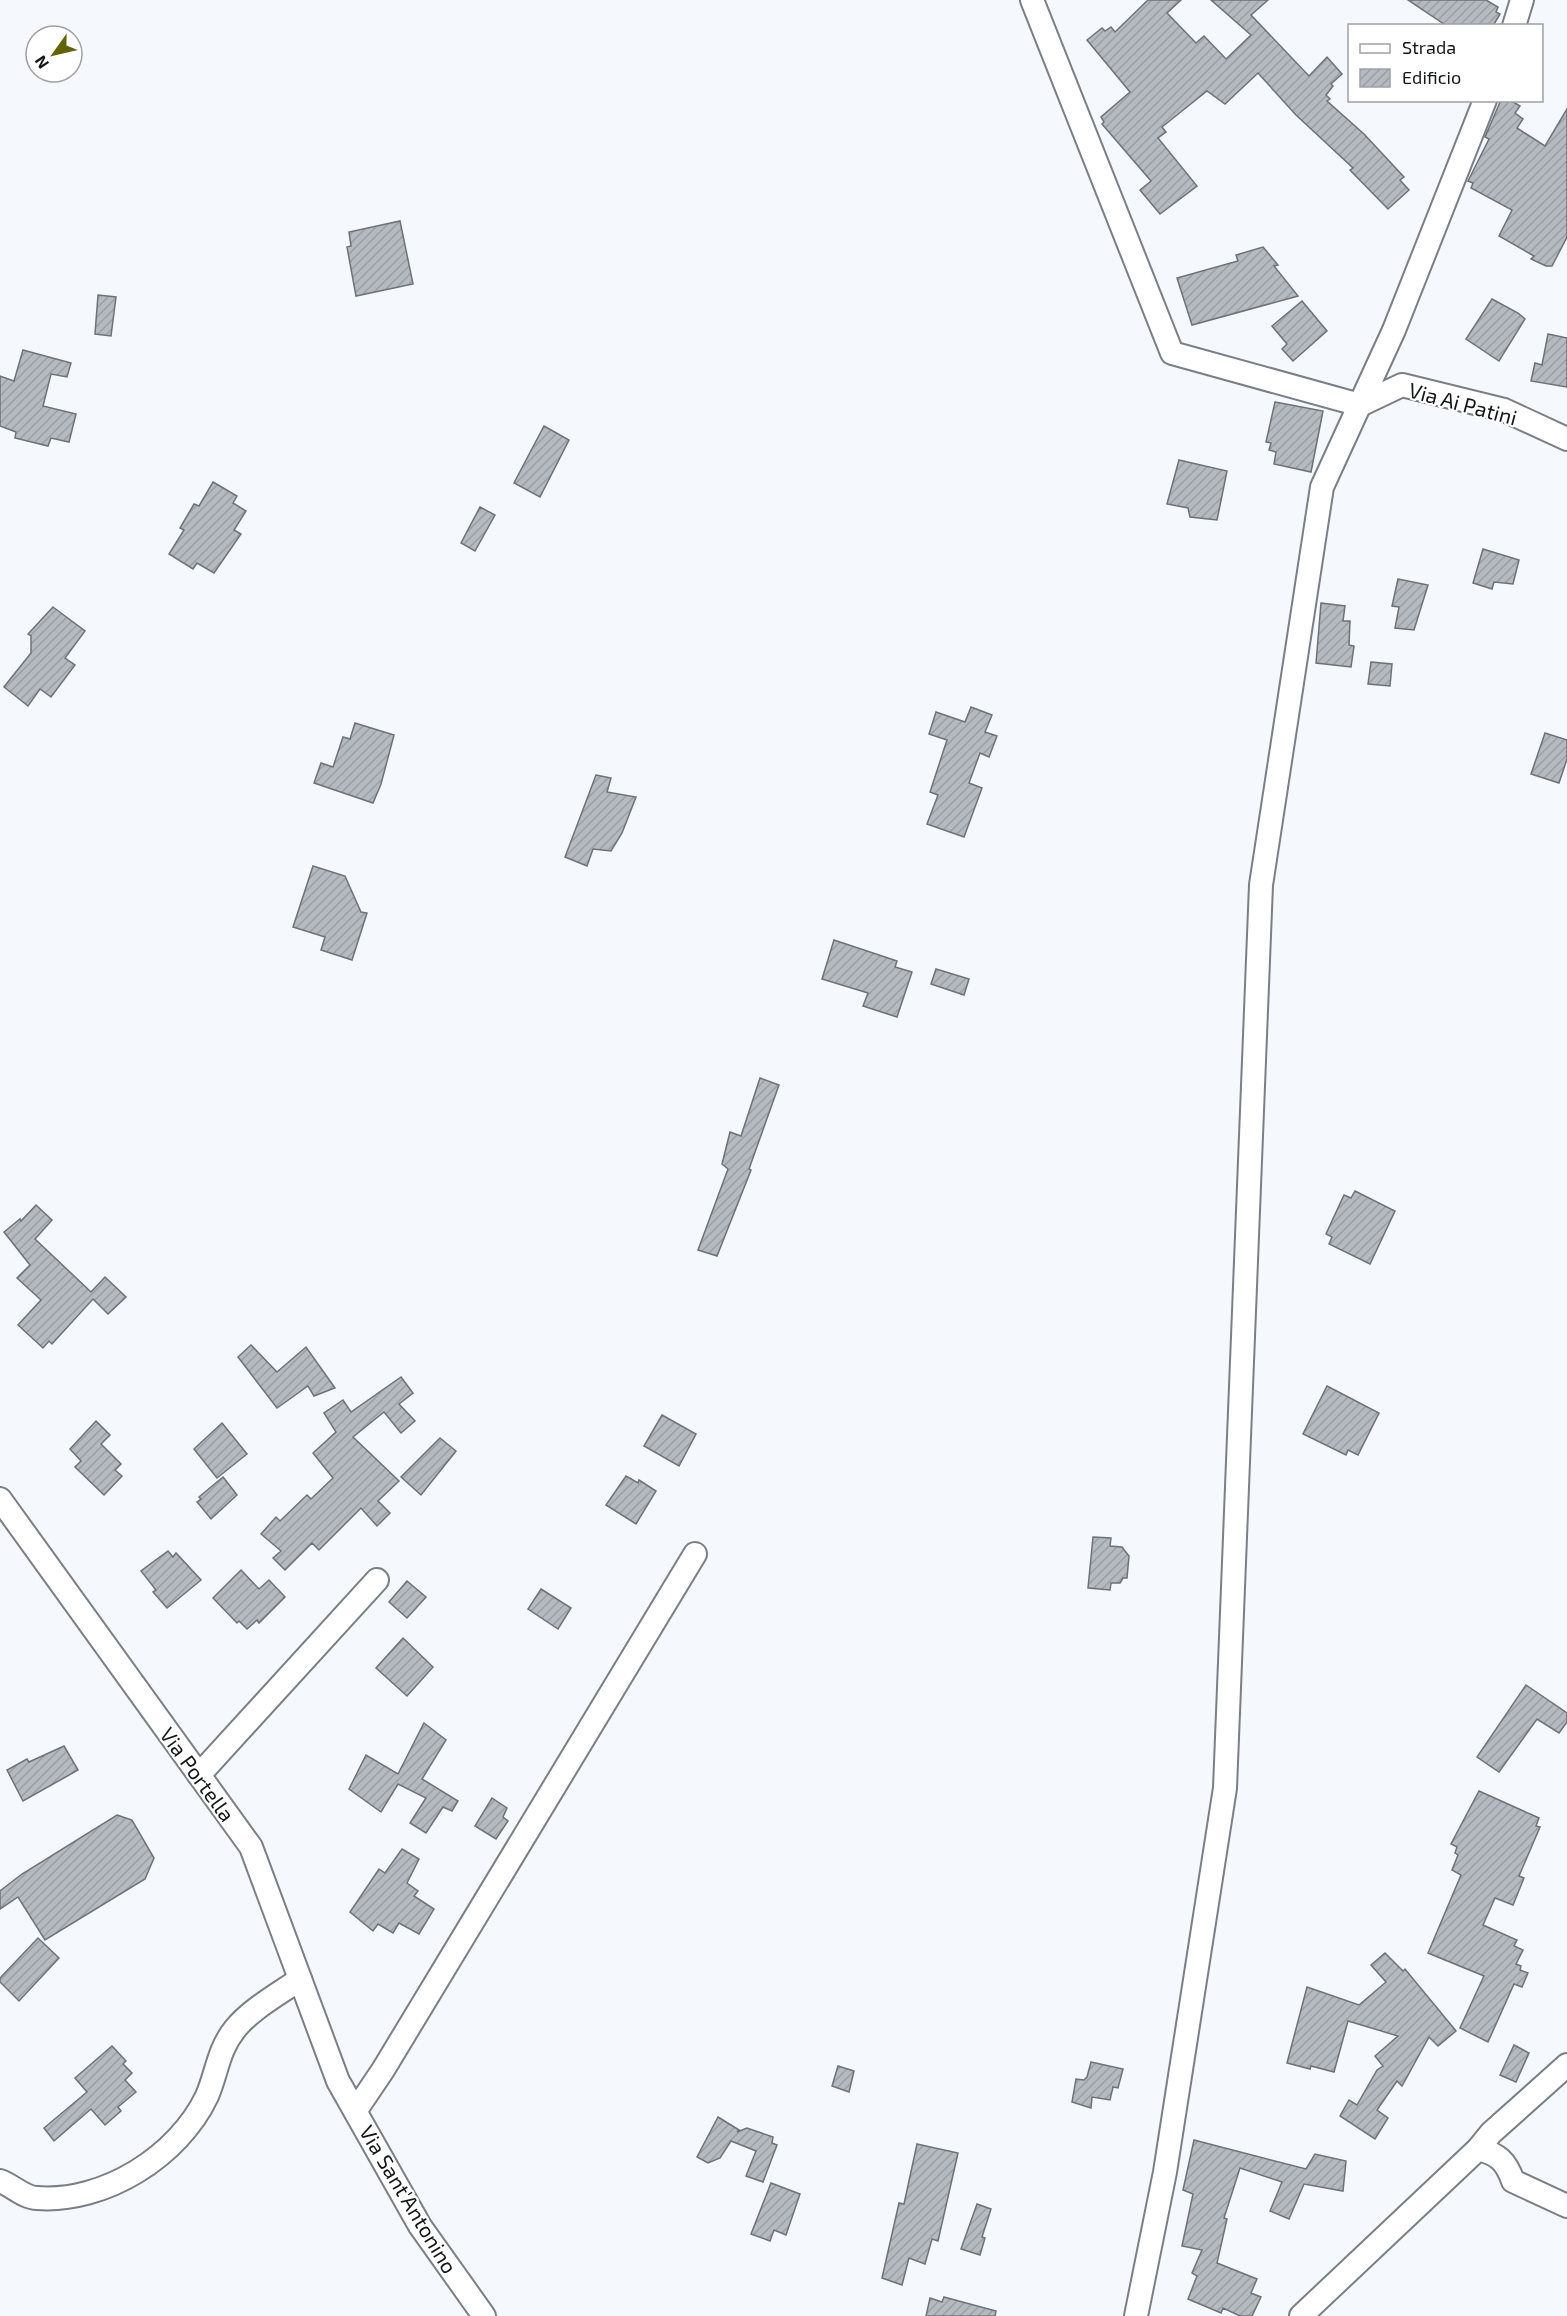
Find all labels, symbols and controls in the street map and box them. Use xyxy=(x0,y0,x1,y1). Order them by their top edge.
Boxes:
north arrow xyxy=(24,24,84,84)
legend xyxy=(1348,24,1543,102)
text: Strada xyxy=(1402,36,1456,58)
text: N xyxy=(30,53,52,73)
text: Edificio xyxy=(1402,66,1461,88)
street label: Via Ai Patini xyxy=(1406,377,1520,429)
street label: Via Portella xyxy=(156,1722,240,1826)
street label: Via Sant'Antonino xyxy=(355,2121,463,2277)

